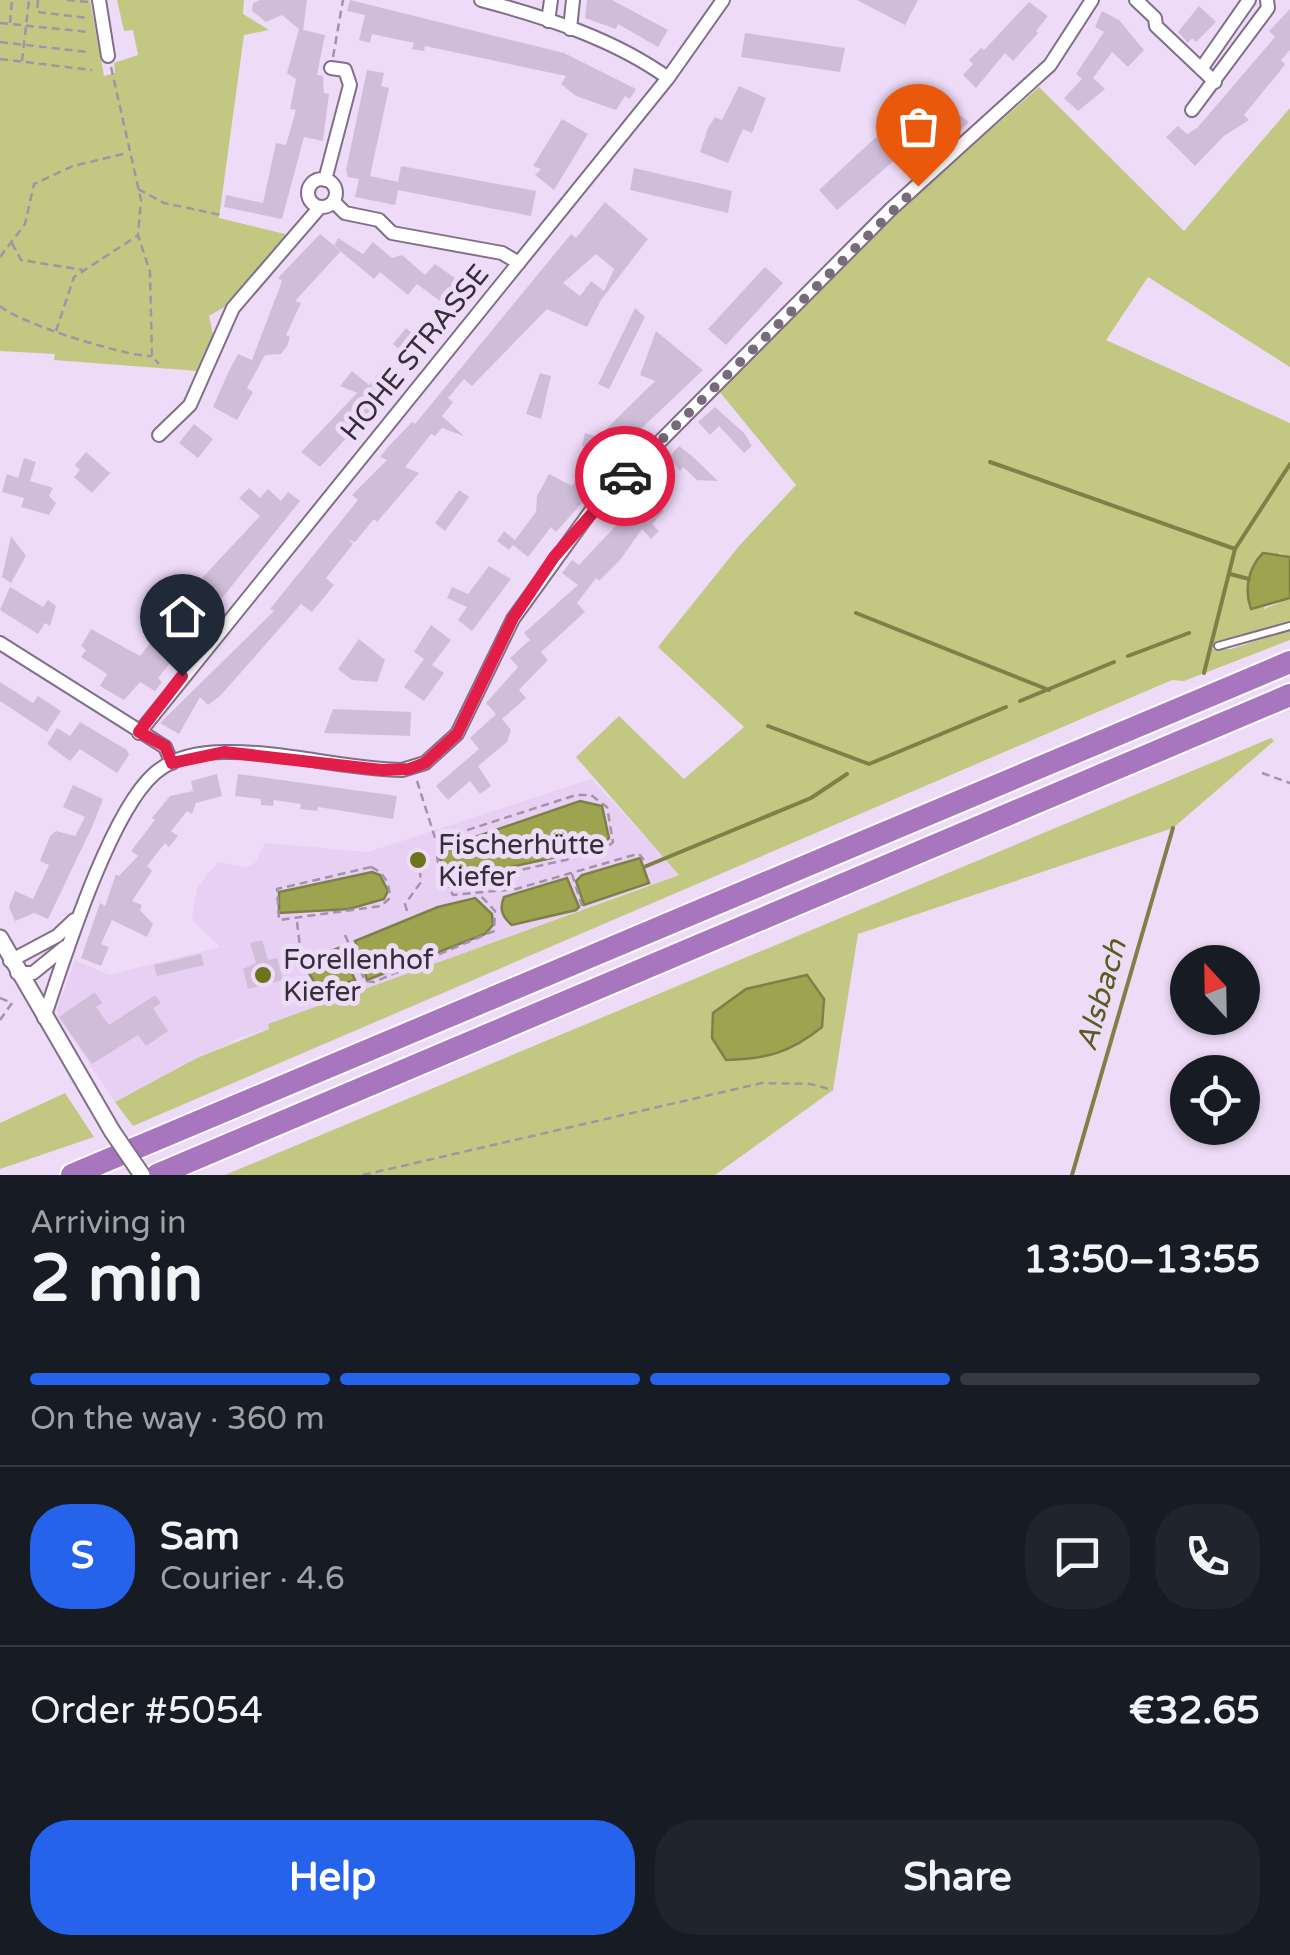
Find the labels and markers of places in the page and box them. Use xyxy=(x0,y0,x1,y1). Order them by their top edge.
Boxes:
pin xyxy=(876,84,961,187)
pin xyxy=(140,574,225,677)
place label: Fischerhütte Kiefer xyxy=(438,828,605,894)
marker: Fischerhütte Kiefer xyxy=(407,849,429,871)
place label: Forellenhof Kiefer xyxy=(283,943,434,1009)
marker: Forellenhof Kiefer xyxy=(252,964,274,986)

